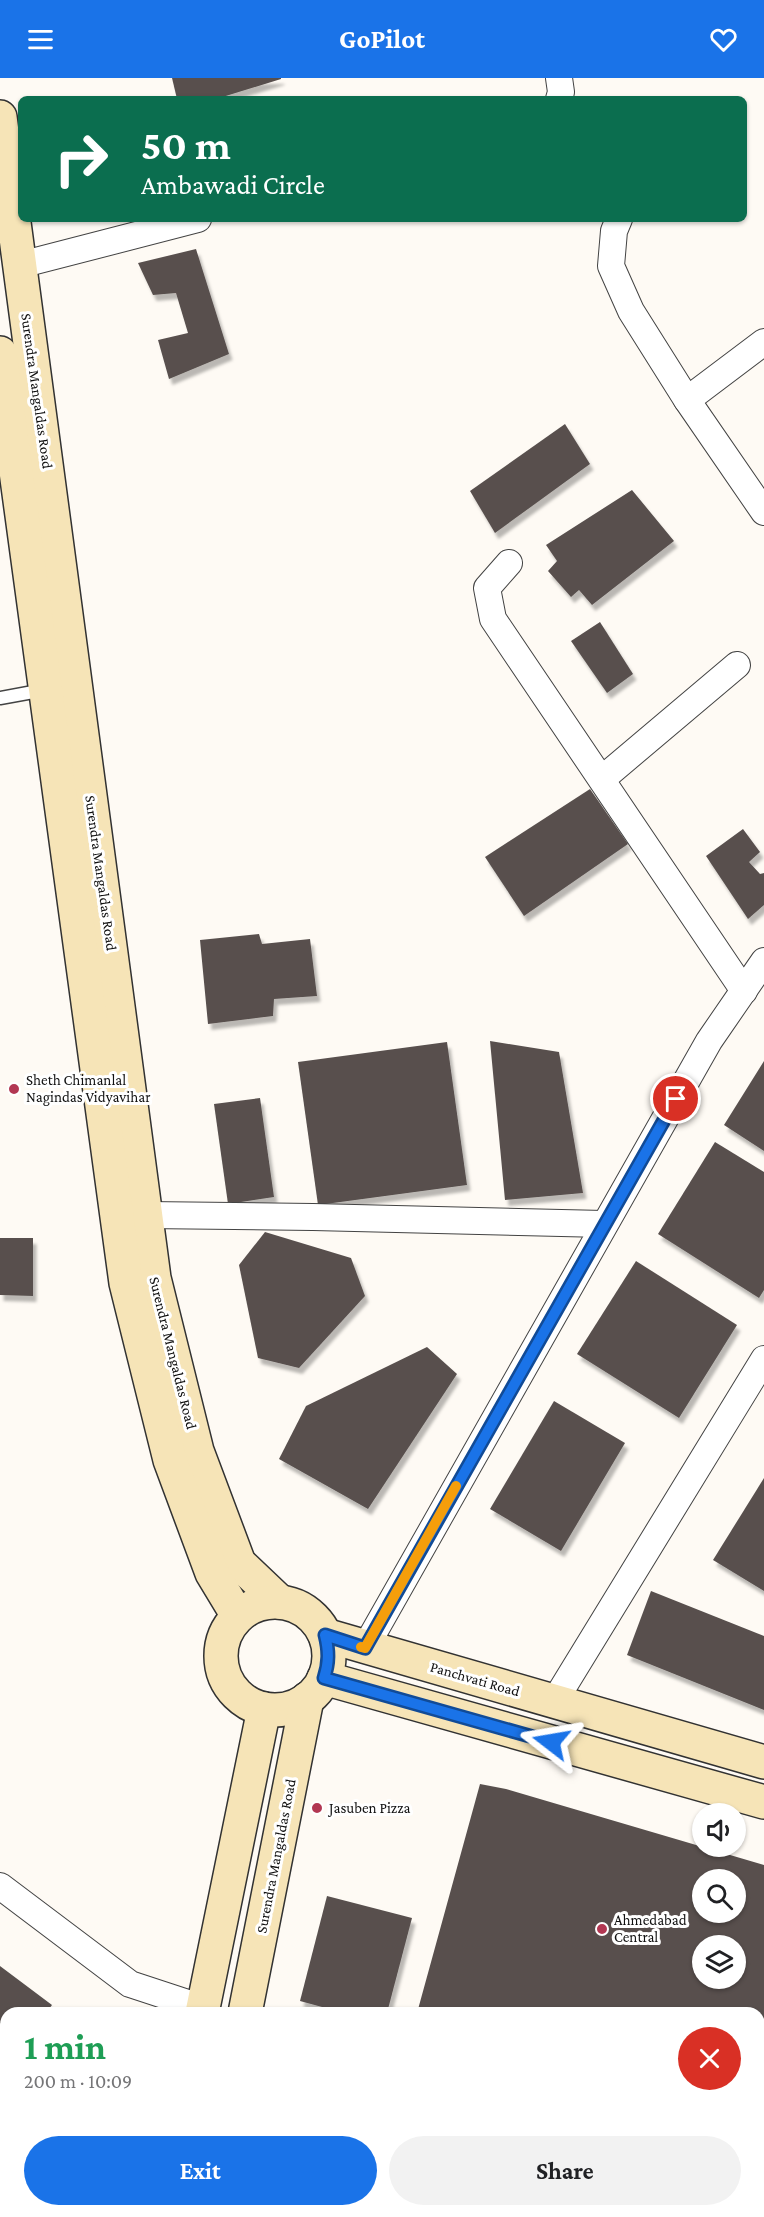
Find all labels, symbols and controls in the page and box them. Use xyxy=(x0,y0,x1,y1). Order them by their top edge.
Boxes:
icon: menu xyxy=(24,23,57,56)
icon: heart xyxy=(707,23,740,56)
text: GoPilot xyxy=(339,24,425,54)
icon: right xyxy=(42,120,120,198)
text: 50 m xyxy=(141,121,231,168)
text: Ambawadi Circle xyxy=(141,170,325,200)
street label: Surendra Mangaldas Road xyxy=(17,312,56,470)
street label: Surendra Mangaldas Road xyxy=(81,794,120,952)
place label: Sheth Chimanlal Nagindas Vidyavihar xyxy=(26,1072,151,1106)
pin xyxy=(650,1073,701,1124)
marker: Sheth Chimanlal Nagindas Vidyavihar xyxy=(7,1082,21,1096)
icon: arrive xyxy=(659,1082,692,1115)
street label: Surendra Mangaldas Road xyxy=(145,1275,200,1431)
street label: Panchvati Road xyxy=(428,1659,522,1699)
position arrow xyxy=(519,1710,583,1774)
street label: Surendra Mangaldas Road xyxy=(253,1777,300,1935)
place label: Jasuben Pizza xyxy=(327,1800,411,1817)
marker: Jasuben Pizza xyxy=(310,1801,324,1815)
map controls xyxy=(692,1803,746,1989)
button: sound xyxy=(692,1803,746,1857)
button: search xyxy=(692,1869,746,1923)
place label: Ahmedabad Central xyxy=(614,1912,687,1945)
marker: Ahmedabad Central xyxy=(595,1922,609,1936)
button: layers xyxy=(692,1935,746,1989)
text: 1 min xyxy=(24,2027,106,2067)
button: close xyxy=(678,2027,741,2090)
text: 200 m · 10:09 xyxy=(24,2070,132,2092)
button: Exit xyxy=(24,2136,377,2205)
button: Share xyxy=(389,2136,741,2205)

